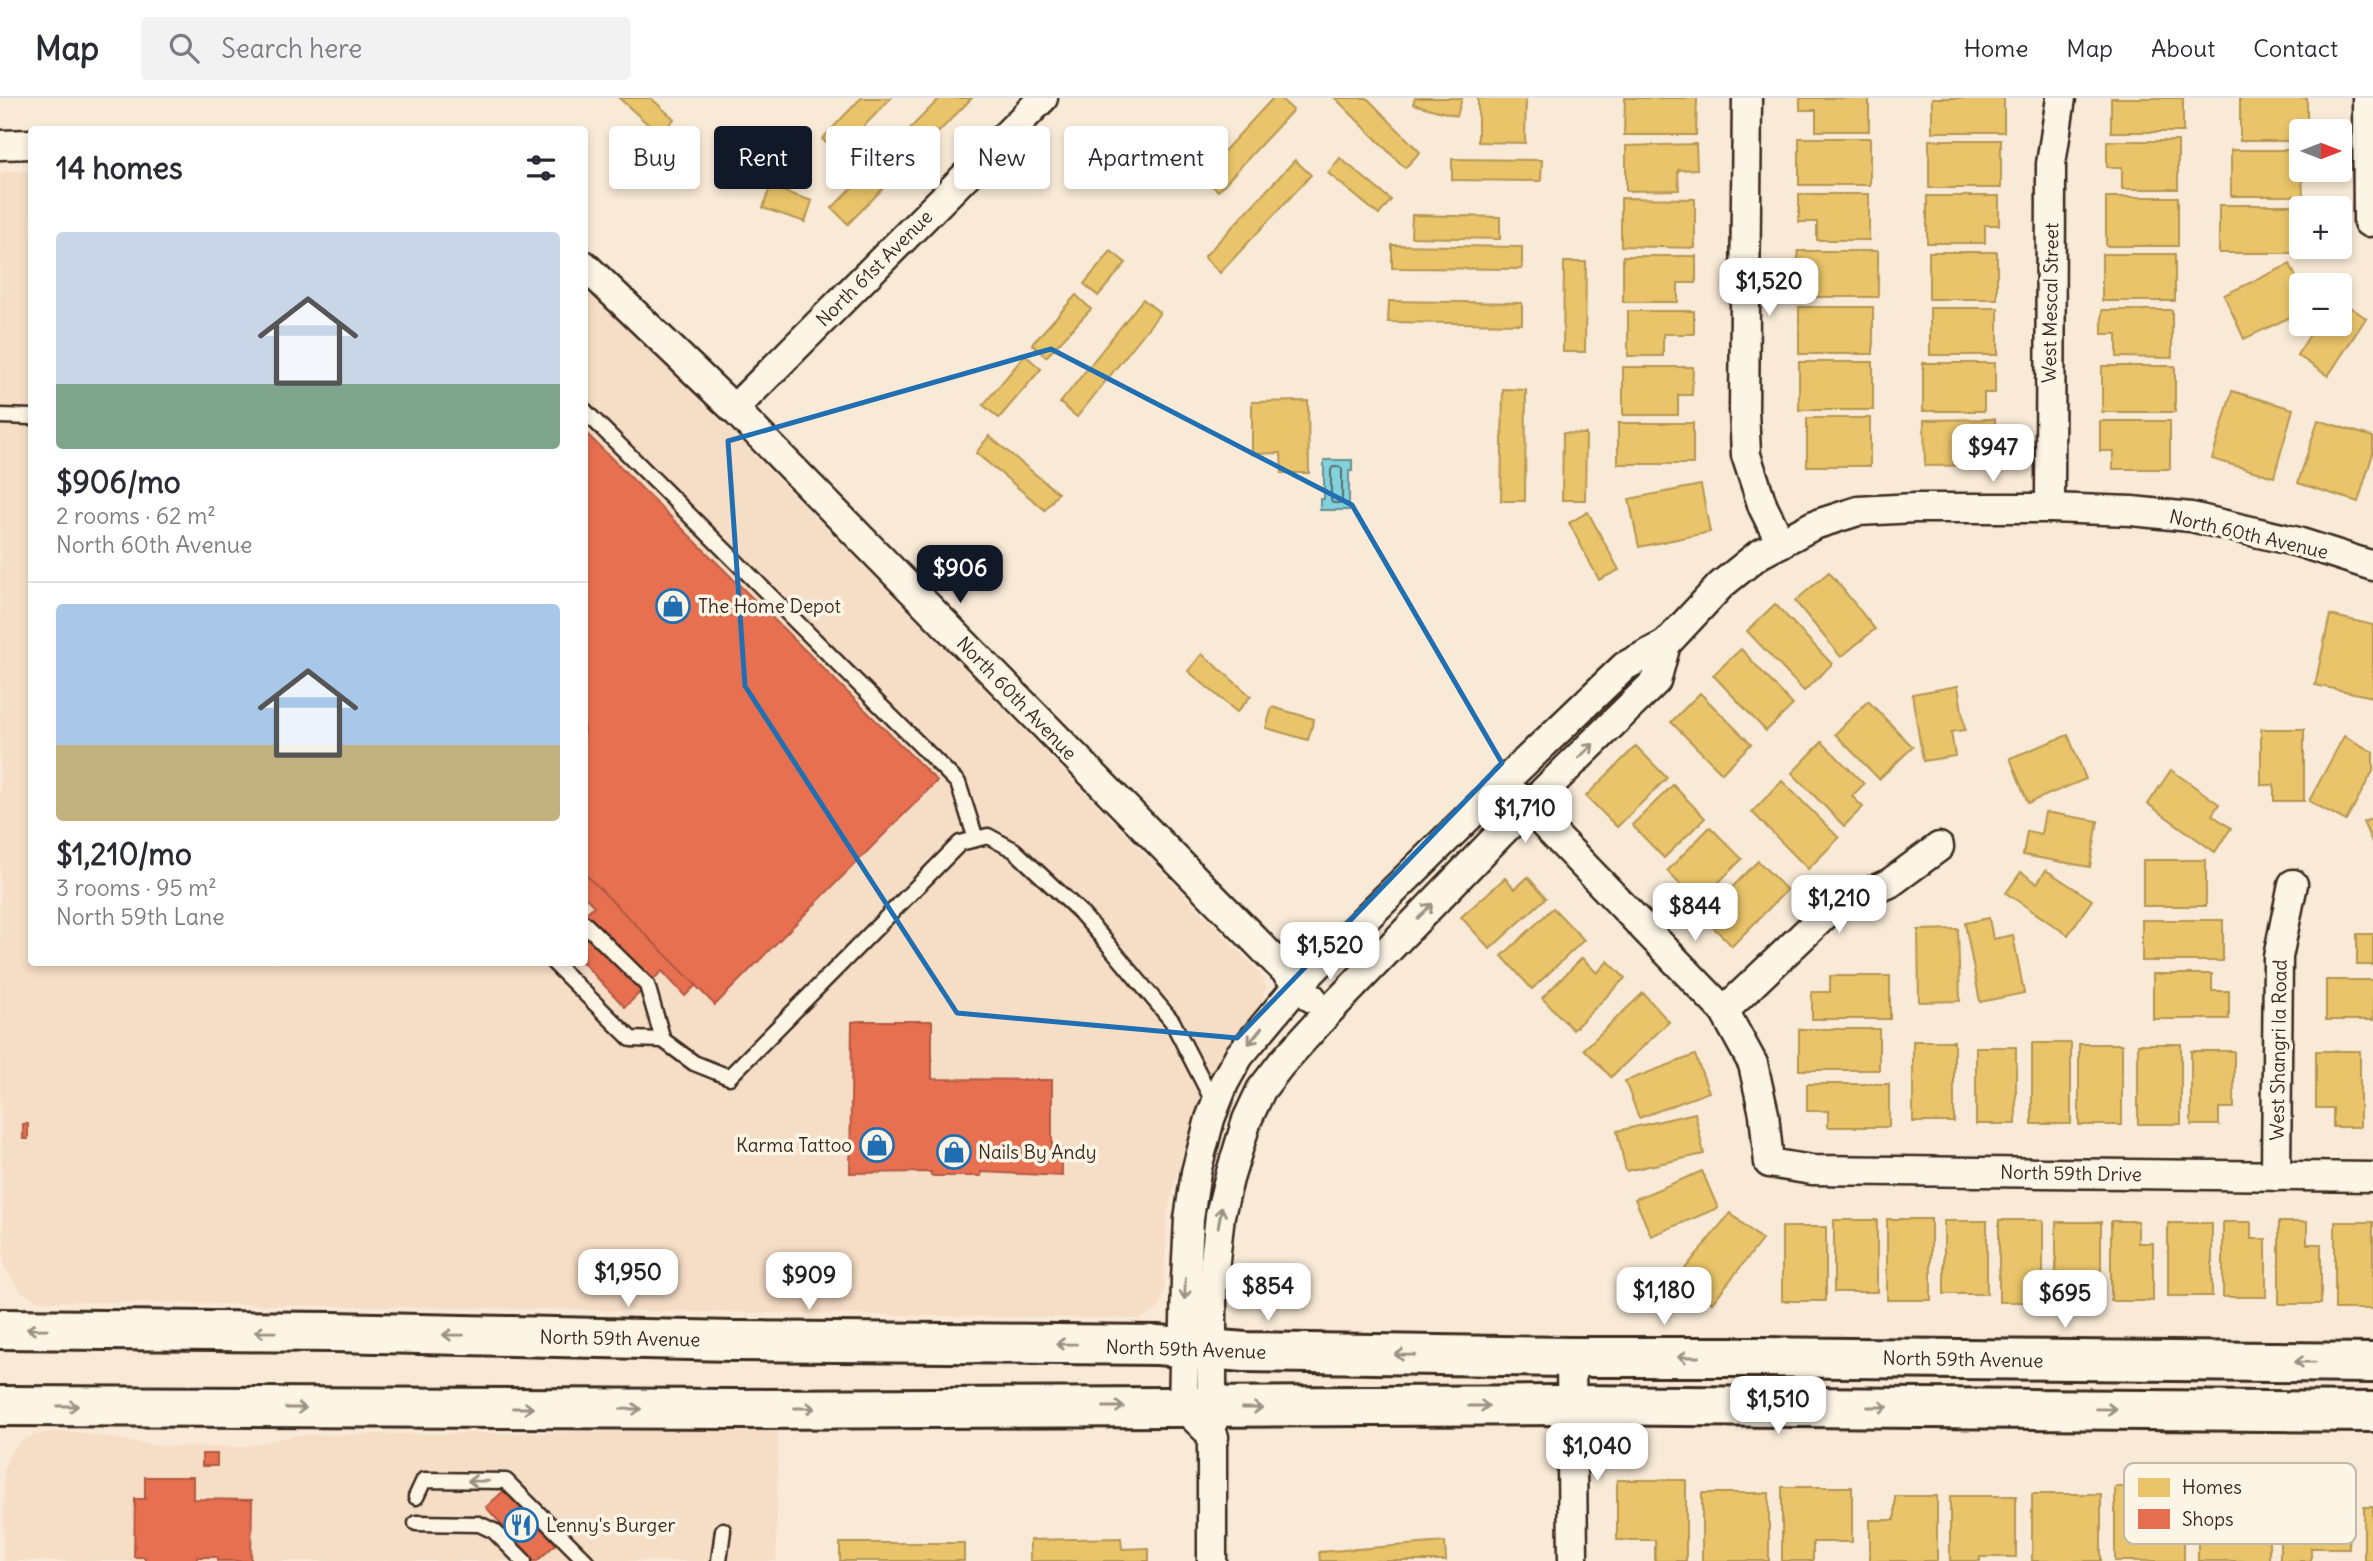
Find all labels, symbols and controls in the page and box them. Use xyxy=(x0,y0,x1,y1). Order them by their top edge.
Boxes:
search box xyxy=(141,17,631,80)
text: Map xyxy=(35,27,99,69)
icon: search xyxy=(165,29,203,67)
text: Search here xyxy=(221,32,362,65)
text: Home xyxy=(1964,33,2028,63)
text: Map xyxy=(2066,33,2113,63)
text: About xyxy=(2151,33,2215,63)
text: Contact xyxy=(2253,33,2338,63)
north arrow xyxy=(2289,119,2352,182)
map controls xyxy=(2289,119,2352,336)
chip: Buy xyxy=(609,126,700,189)
chip: Rent xyxy=(714,126,812,189)
chip: Filters xyxy=(826,126,940,189)
chip: New xyxy=(954,126,1050,189)
chip: Apartment xyxy=(1064,126,1228,189)
text: 14 homes xyxy=(56,149,183,187)
icon: filters xyxy=(522,149,560,187)
button: + xyxy=(2289,196,2352,259)
street label: North 61st Avenue xyxy=(811,205,937,331)
street label: West Mescal Street xyxy=(2037,223,2063,383)
pin: $1,520 xyxy=(1712,258,1826,318)
text: $1,520 xyxy=(1735,266,1803,295)
button: − xyxy=(2289,273,2352,336)
icon: home xyxy=(245,278,371,404)
pin: $947 xyxy=(1952,424,2034,484)
text: $947 xyxy=(1968,432,2018,461)
text: $906/mo xyxy=(56,463,181,501)
text: 2 rooms · 62 m² xyxy=(56,501,216,530)
street label: North 60th Avenue xyxy=(2167,504,2331,564)
text: North 60th Avenue xyxy=(56,530,253,559)
pin: $906 xyxy=(919,546,1001,605)
text: $906 xyxy=(933,553,987,582)
shop icon: The Home Depot xyxy=(654,587,692,625)
place label: The Home Depot xyxy=(698,594,841,618)
street label: North 60th Avenue xyxy=(952,631,1082,765)
icon: home xyxy=(245,650,371,776)
one-way arrow xyxy=(1578,742,1595,759)
pin: $1,710 xyxy=(1468,786,1582,845)
text: $1,710 xyxy=(1494,793,1556,822)
text: $1,210/mo xyxy=(56,835,192,873)
text: 3 rooms · 95 m² xyxy=(56,873,217,902)
pin: $1,210 xyxy=(1782,876,1896,935)
text: $1,210 xyxy=(1807,883,1871,912)
pin: $844 xyxy=(1654,884,1736,943)
text: $844 xyxy=(1669,891,1721,920)
text: North 59th Lane xyxy=(56,902,225,931)
one-way arrow xyxy=(1417,903,1434,920)
pin: $1,520 xyxy=(1273,922,1387,982)
text: $1,520 xyxy=(1296,930,1364,959)
street label: West Shangri la Road xyxy=(2264,959,2292,1141)
one-way arrow xyxy=(1247,1027,1262,1045)
shop icon: Karma Tattoo xyxy=(858,1126,896,1164)
place label: Karma Tattoo xyxy=(736,1133,852,1157)
shop icon: Nails By Andy xyxy=(935,1133,973,1171)
place label: Nails By Andy xyxy=(978,1140,1096,1164)
street label: North 59th Drive xyxy=(2000,1160,2142,1186)
one-way arrow xyxy=(1214,1206,1228,1229)
pin: $1,950 xyxy=(571,1250,685,1309)
pin: $909 xyxy=(768,1252,850,1312)
text: $1,950 xyxy=(594,1257,662,1286)
text: $909 xyxy=(782,1260,836,1289)
pin: $854 xyxy=(1227,1264,1309,1323)
pin: $1,180 xyxy=(1607,1268,1721,1327)
pin: $695 xyxy=(2024,1270,2106,1330)
text: $854 xyxy=(1242,1271,1294,1300)
text: $1,180 xyxy=(1633,1275,1695,1304)
one-way arrow xyxy=(1179,1277,1192,1300)
text: $695 xyxy=(2039,1278,2091,1307)
one-way arrow xyxy=(26,1322,49,1336)
one-way arrow xyxy=(253,1325,276,1339)
street label: North 59th Avenue xyxy=(539,1325,701,1351)
one-way arrow xyxy=(441,1328,464,1341)
street label: North 59th Avenue xyxy=(1105,1334,1267,1364)
one-way arrow xyxy=(1054,1338,1077,1351)
street label: North 59th Avenue xyxy=(1882,1346,2044,1372)
one-way arrow xyxy=(1394,1348,1417,1362)
one-way arrow xyxy=(1677,1350,1700,1364)
one-way arrow xyxy=(2294,1355,2317,1369)
pin: $1,510 xyxy=(1721,1376,1835,1436)
text: $1,510 xyxy=(1746,1384,1810,1413)
one-way arrow xyxy=(56,1399,79,1413)
one-way arrow xyxy=(1467,1399,1490,1413)
one-way arrow xyxy=(1102,1400,1125,1414)
one-way arrow xyxy=(1866,1400,1889,1414)
one-way arrow xyxy=(284,1401,307,1415)
one-way arrow xyxy=(511,1401,534,1415)
one-way arrow xyxy=(793,1401,816,1415)
one-way arrow xyxy=(1240,1401,1263,1415)
one-way arrow xyxy=(620,1402,643,1416)
one-way arrow xyxy=(2094,1402,2117,1416)
pin: $1,040 xyxy=(1540,1424,1654,1483)
text: $1,040 xyxy=(1562,1431,1632,1460)
legend xyxy=(2124,1463,2356,1544)
one-way arrow xyxy=(466,1474,489,1488)
text: Homes xyxy=(2182,1475,2242,1499)
restaurant icon: Lenny's Burger xyxy=(502,1506,540,1544)
text: Shops xyxy=(2182,1507,2234,1531)
place label: Lenny's Burger xyxy=(546,1513,675,1537)

